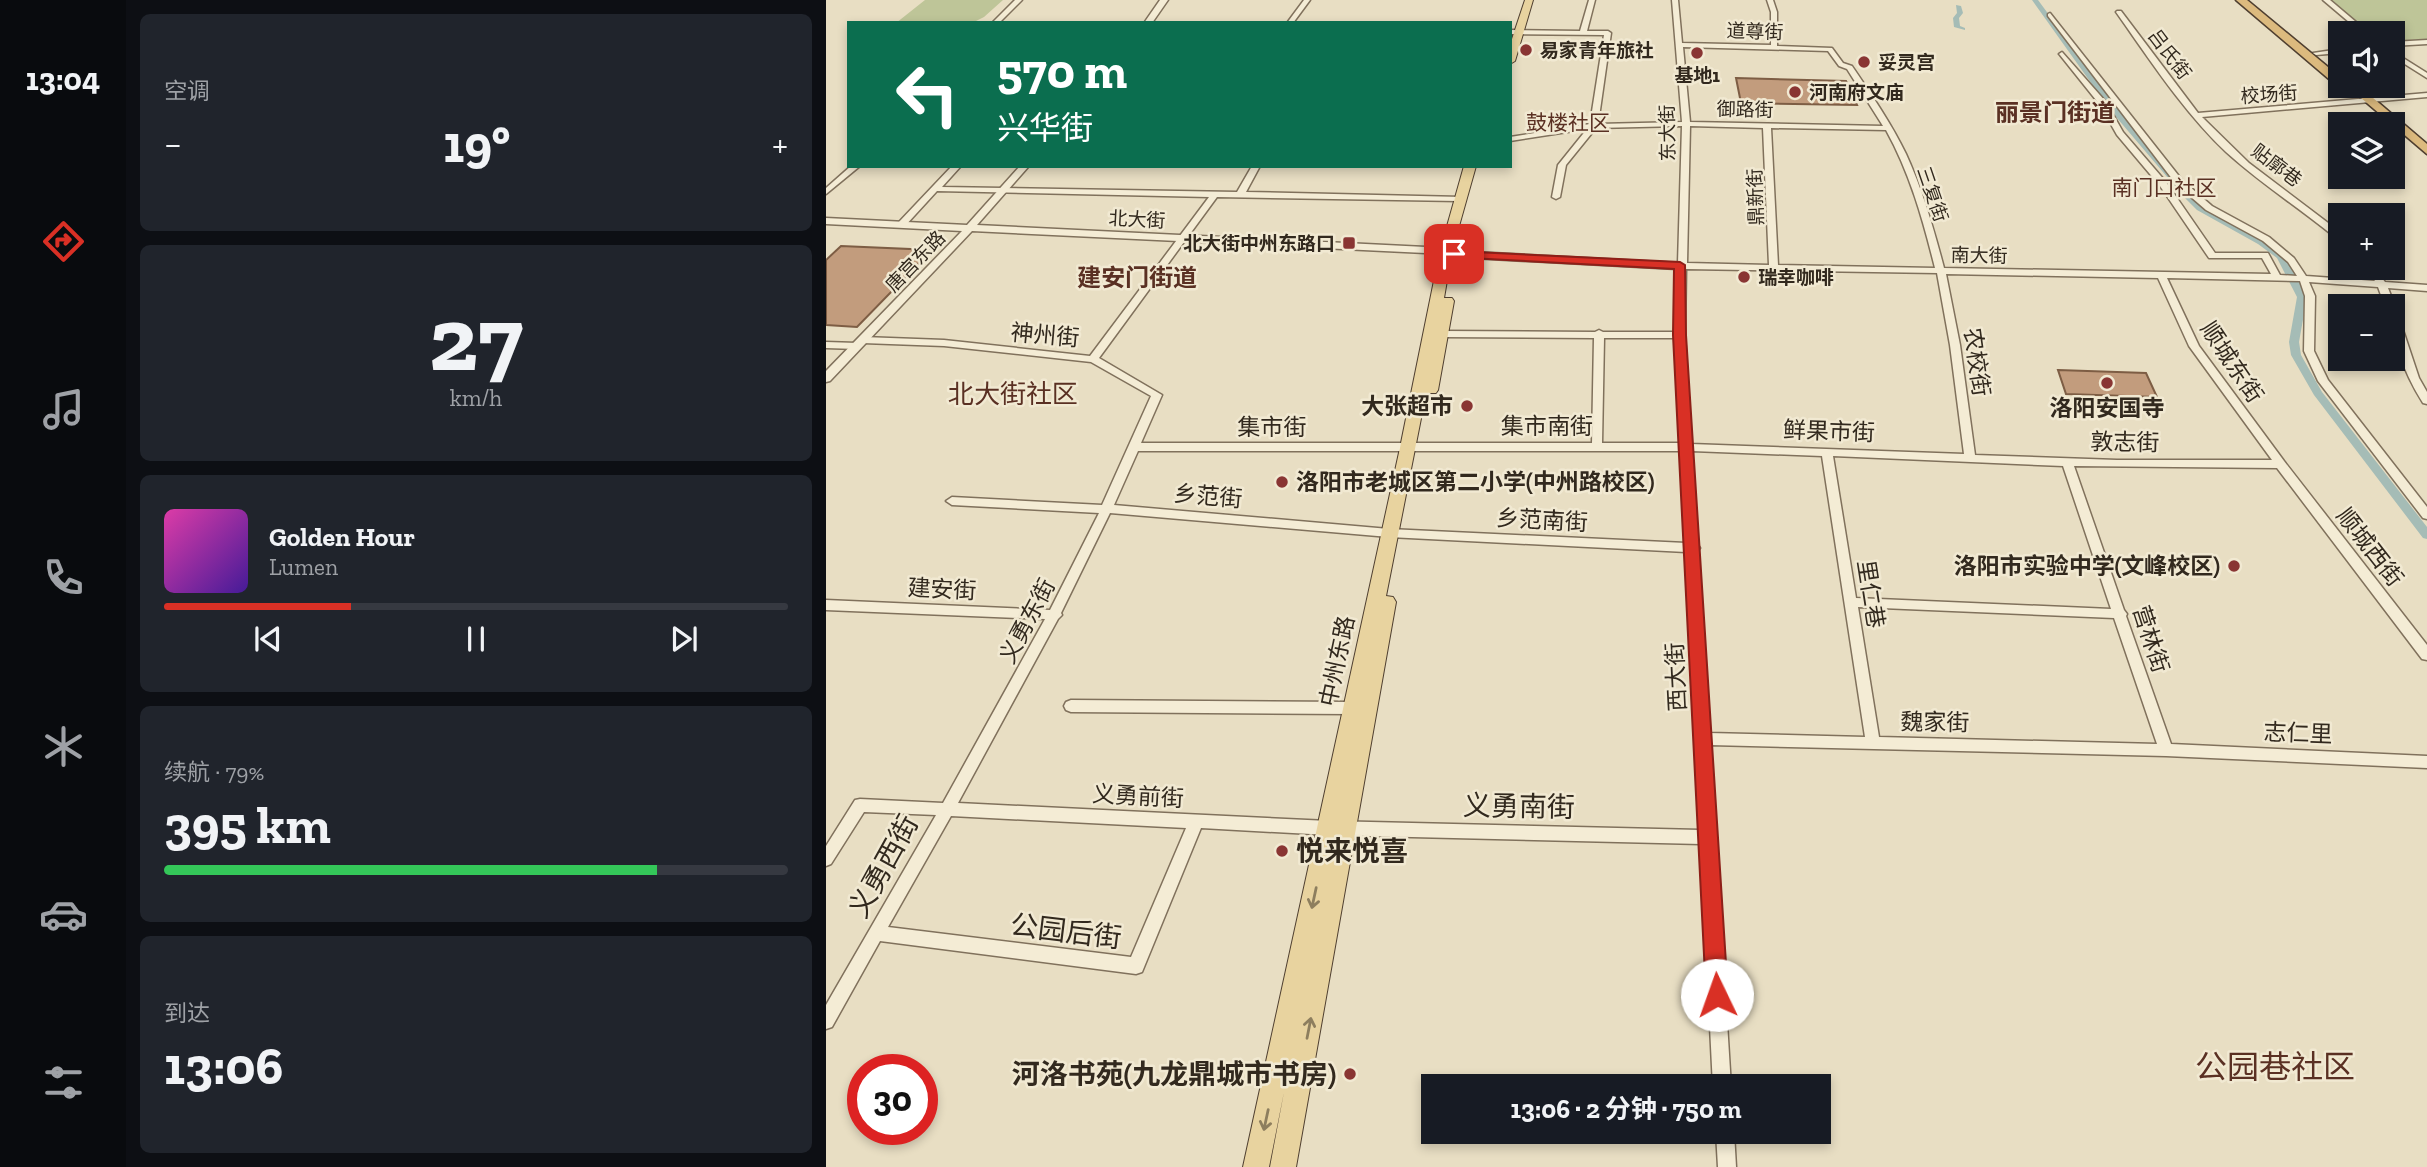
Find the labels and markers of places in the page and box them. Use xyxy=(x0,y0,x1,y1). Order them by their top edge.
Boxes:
place label: 易家青年旅社 xyxy=(1540,39,1654,62)
marker: 易家青年旅社 xyxy=(1518,42,1534,58)
marker: 基地1 xyxy=(1689,45,1705,61)
place label: 妥灵宫 xyxy=(1878,51,1935,74)
marker: 妥灵宫 xyxy=(1856,54,1872,70)
place label: 基地1 xyxy=(1674,64,1720,87)
place label: 河南府文庙 xyxy=(1809,81,1904,104)
marker: 河南府文庙 xyxy=(1787,84,1803,100)
pin xyxy=(1424,224,1484,284)
place label: 北大街中州东路口 xyxy=(1183,232,1335,255)
marker: 北大街中州东路口 xyxy=(1341,235,1357,251)
place label: 瑞幸咖啡 xyxy=(1758,266,1834,289)
marker: 瑞幸咖啡 xyxy=(1736,269,1752,285)
marker: 洛阳安国寺 xyxy=(2099,375,2115,391)
place label: 大张超市 xyxy=(1361,392,1453,420)
place label: 洛阳安国寺 xyxy=(2050,394,2165,422)
marker: 大张超市 xyxy=(1459,398,1475,414)
place label: 洛阳市老城区第二小学(中州路校区) xyxy=(1296,468,1655,496)
marker: 洛阳市老城区第二小学(中州路校区) xyxy=(1274,474,1290,490)
place label: 洛阳市实验中学(文峰校区) xyxy=(1954,552,2220,580)
marker: 洛阳市实验中学(文峰校区) xyxy=(2226,558,2242,574)
place label: 悦来悦喜 xyxy=(1296,835,1408,868)
marker: 悦来悦喜 xyxy=(1274,843,1290,859)
place label: 河洛书苑(九龙鼎城市书房) xyxy=(1012,1058,1336,1091)
marker: 河洛书苑(九龙鼎城市书房) xyxy=(1342,1066,1358,1082)

